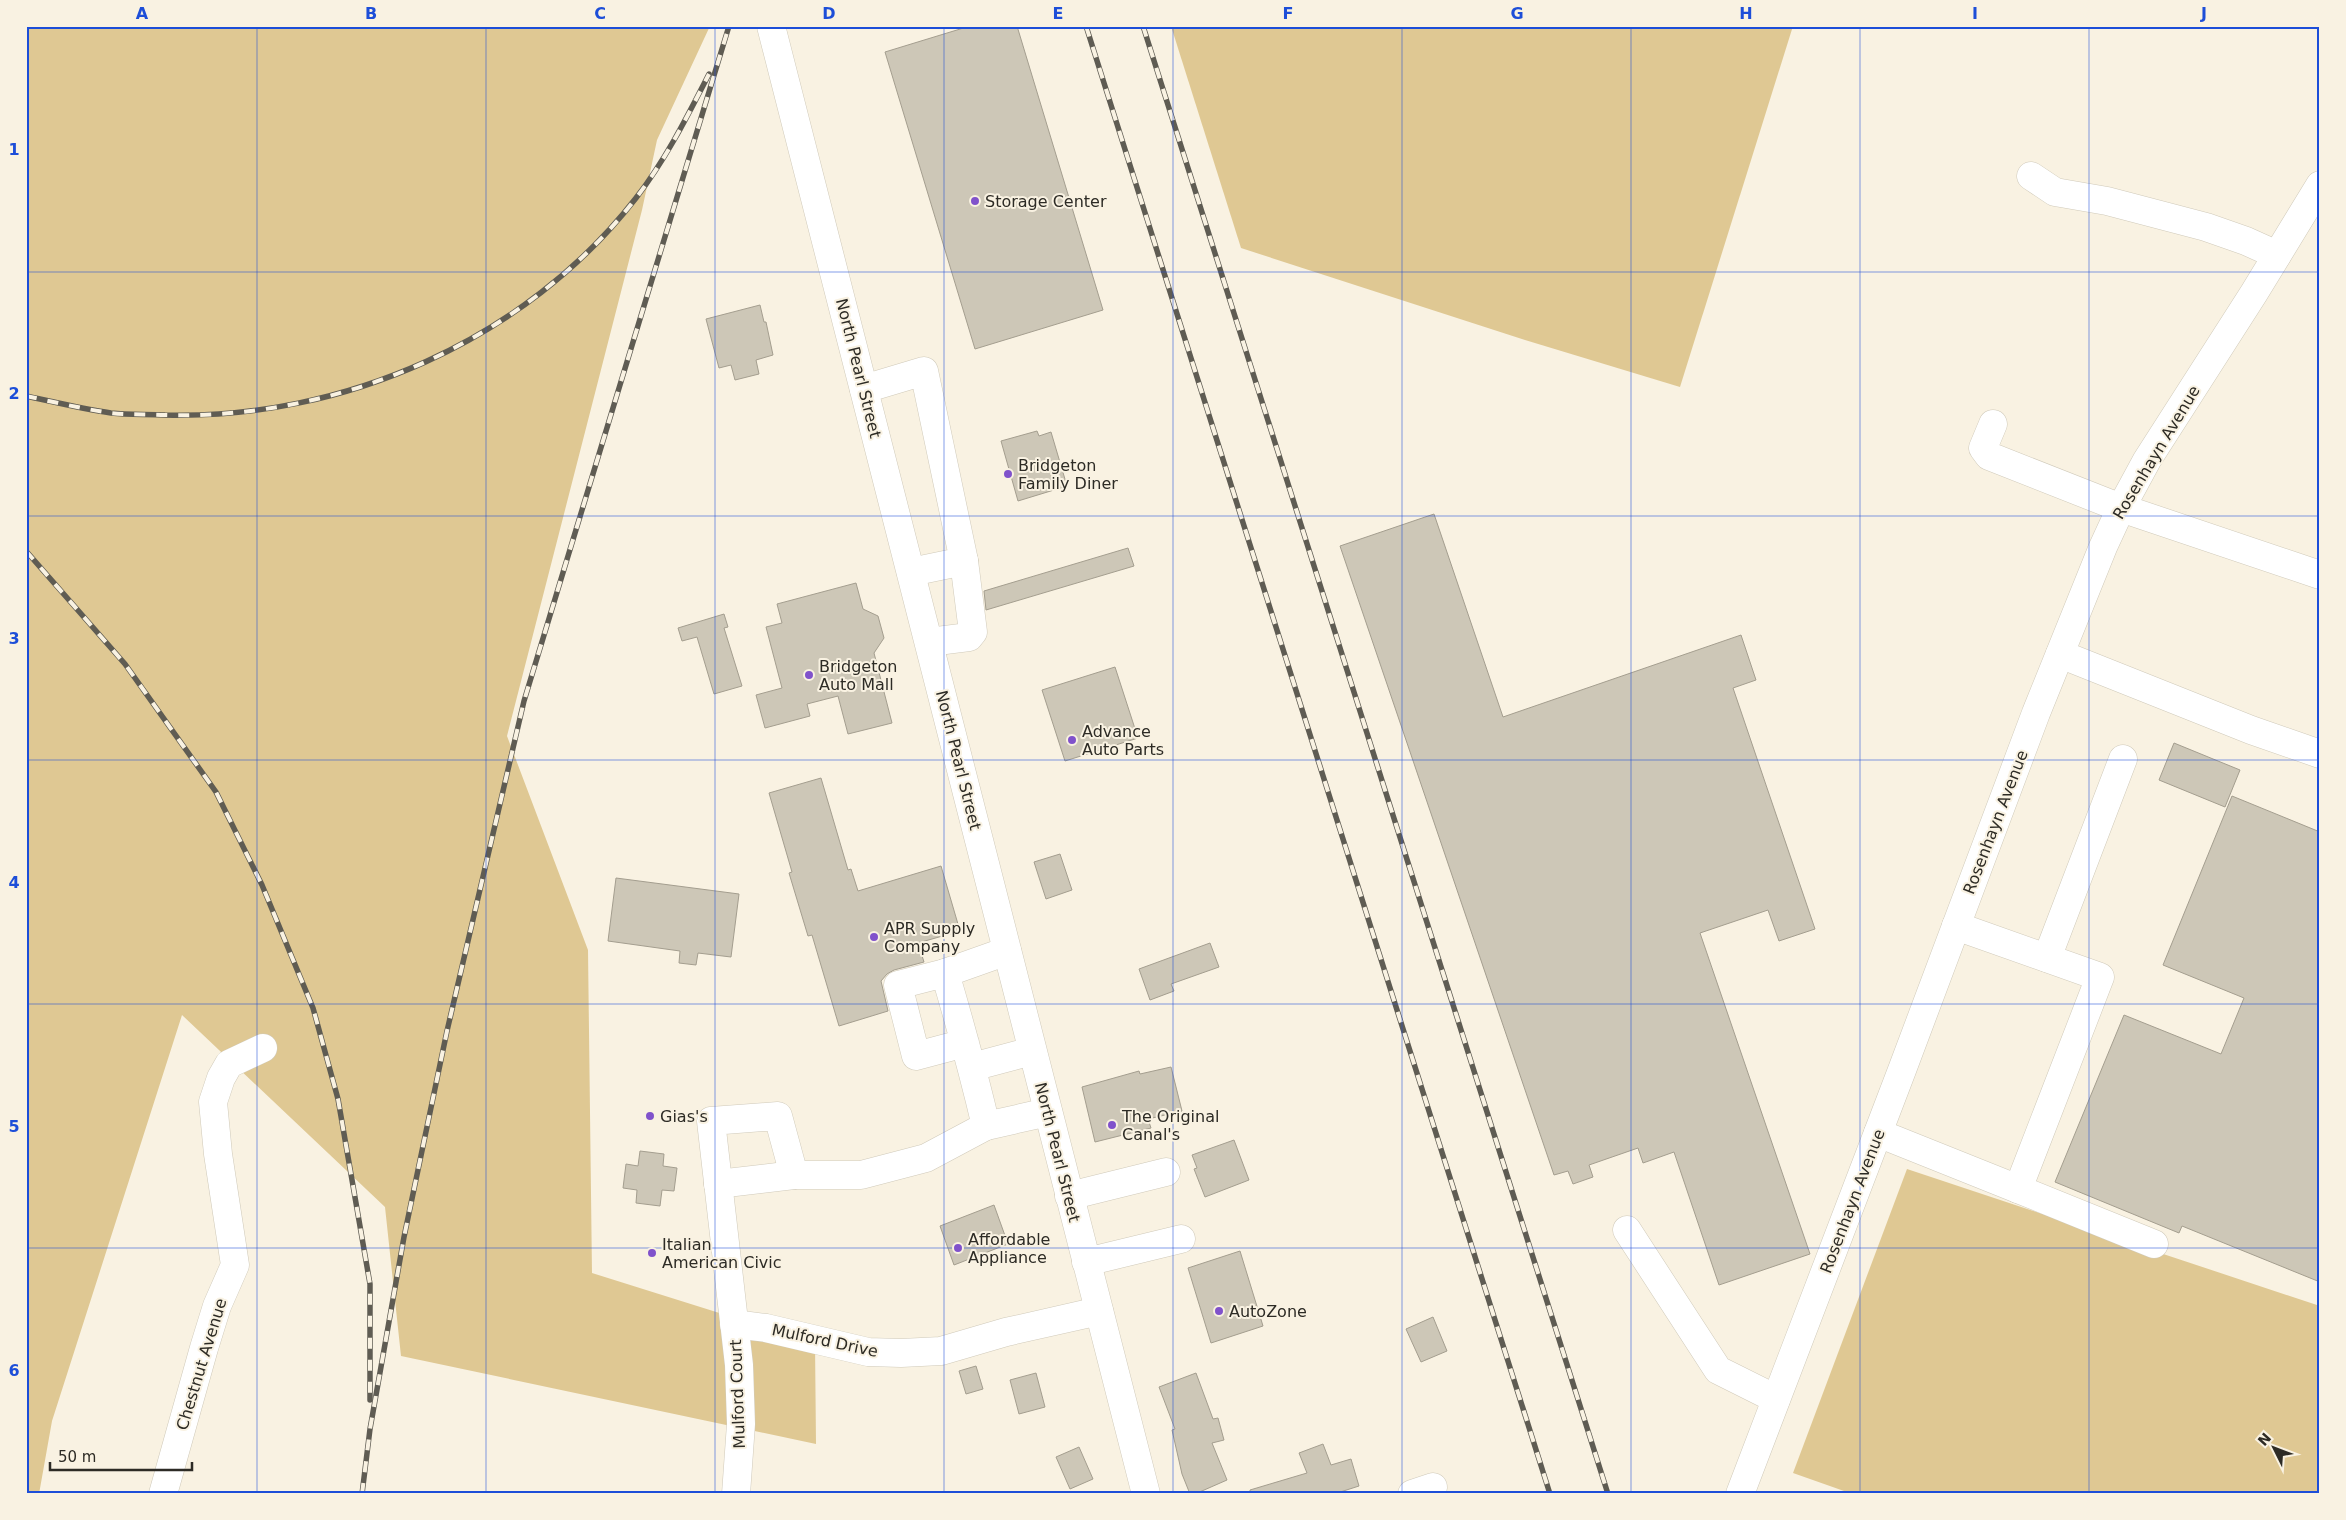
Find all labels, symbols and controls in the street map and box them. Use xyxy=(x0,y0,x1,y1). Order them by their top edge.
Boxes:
text: A xyxy=(136,4,149,23)
text: B xyxy=(365,4,377,23)
text: C xyxy=(594,4,606,23)
text: D xyxy=(822,4,836,23)
text: E xyxy=(1053,4,1063,23)
text: F xyxy=(1283,4,1293,23)
text: G xyxy=(1510,4,1524,23)
text: H xyxy=(1739,4,1753,23)
text: I xyxy=(1972,4,1978,23)
text: J xyxy=(2200,4,2207,23)
text: 1 xyxy=(8,140,20,159)
place label: Storage Center xyxy=(985,192,1107,211)
marker: Storage Center xyxy=(969,195,981,207)
street label: North Pearl Street xyxy=(832,296,885,440)
street label: Rosenhayn Avenue xyxy=(2109,382,2204,523)
text: 2 xyxy=(8,384,20,403)
place label: Bridgeton Family Diner xyxy=(1018,456,1118,493)
marker: Bridgeton Family Diner xyxy=(1002,468,1014,480)
text: 3 xyxy=(8,629,20,648)
place label: Bridgeton Auto Mall xyxy=(819,657,897,694)
marker: Bridgeton Auto Mall xyxy=(803,669,815,681)
street label: North Pearl Street xyxy=(932,688,985,832)
place label: Advance Auto Parts xyxy=(1082,722,1164,759)
marker: Advance Auto Parts xyxy=(1066,734,1078,746)
street label: Rosenhayn Avenue xyxy=(1959,748,2032,897)
text: 4 xyxy=(8,873,20,892)
place label: APR Supply Company xyxy=(884,919,975,956)
marker: APR Supply Company xyxy=(868,931,880,943)
street label: North Pearl Street xyxy=(1031,1080,1084,1224)
place label: Gias's xyxy=(660,1107,708,1126)
place label: The Original Canal's xyxy=(1121,1107,1219,1144)
marker: Gias's xyxy=(644,1110,656,1122)
text: 5 xyxy=(8,1117,20,1136)
marker: The Original Canal's xyxy=(1106,1119,1118,1131)
street label: Rosenhayn Avenue xyxy=(1816,1127,1889,1276)
place label: Affordable Appliance xyxy=(968,1230,1050,1267)
place label: Italian American Civic xyxy=(662,1235,782,1272)
marker: Affordable Appliance xyxy=(952,1242,964,1254)
marker: Italian American Civic xyxy=(646,1247,658,1259)
street label: Chestnut Avenue xyxy=(172,1296,231,1432)
place label: AutoZone xyxy=(1229,1302,1307,1321)
marker: AutoZone xyxy=(1213,1305,1225,1317)
street label: Mulford Drive xyxy=(770,1320,880,1361)
street label: Mulford Court xyxy=(726,1339,749,1449)
text: 6 xyxy=(8,1361,20,1380)
north arrow xyxy=(2248,1422,2298,1472)
text: N xyxy=(2254,1430,2274,1449)
scale bar xyxy=(50,1440,192,1472)
text: 50 m xyxy=(58,1448,96,1466)

